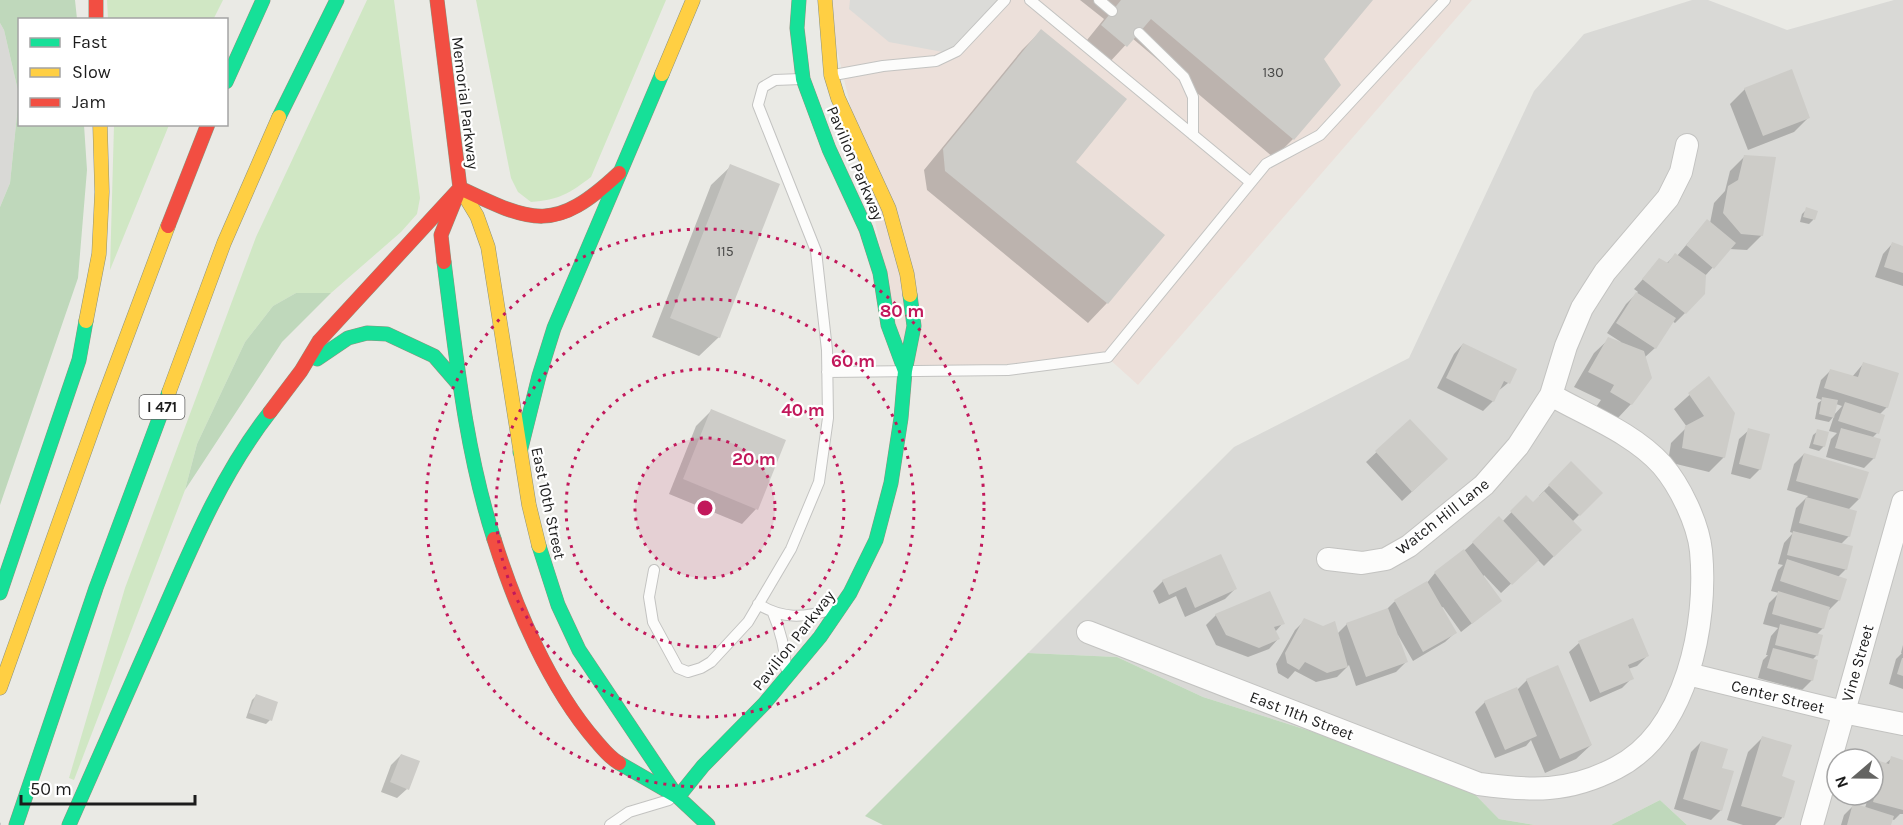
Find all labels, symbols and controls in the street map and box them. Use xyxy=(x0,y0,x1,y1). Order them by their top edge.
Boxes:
legend xyxy=(18,18,228,126)
text: Fast xyxy=(72,31,107,53)
street label: Memorial Parkway xyxy=(448,36,483,171)
text: Slow xyxy=(72,61,111,83)
house number: 130 xyxy=(1262,64,1284,81)
text: Jam xyxy=(72,91,106,113)
street label: Pavilion Parkway xyxy=(823,103,888,224)
house number: 115 xyxy=(716,243,734,260)
text: 80 m xyxy=(880,300,924,322)
text: 60 m xyxy=(831,350,875,372)
road number: I 471 xyxy=(140,395,184,419)
text: 40 m xyxy=(781,399,825,421)
street label: East 10th Street xyxy=(527,445,570,561)
text: 20 m xyxy=(732,448,776,470)
street label: Watch Hill Lane xyxy=(1392,474,1493,559)
centre of rings xyxy=(695,498,715,518)
street label: Pavilion Parkway xyxy=(748,586,839,694)
street label: Vine Street xyxy=(1837,622,1878,704)
street label: Center Street xyxy=(1729,676,1826,717)
street label: East 11th Street xyxy=(1247,687,1357,744)
north arrow xyxy=(1825,747,1885,807)
scale bar xyxy=(21,768,195,806)
text: N xyxy=(1830,773,1852,791)
text: 50 m xyxy=(30,778,72,800)

